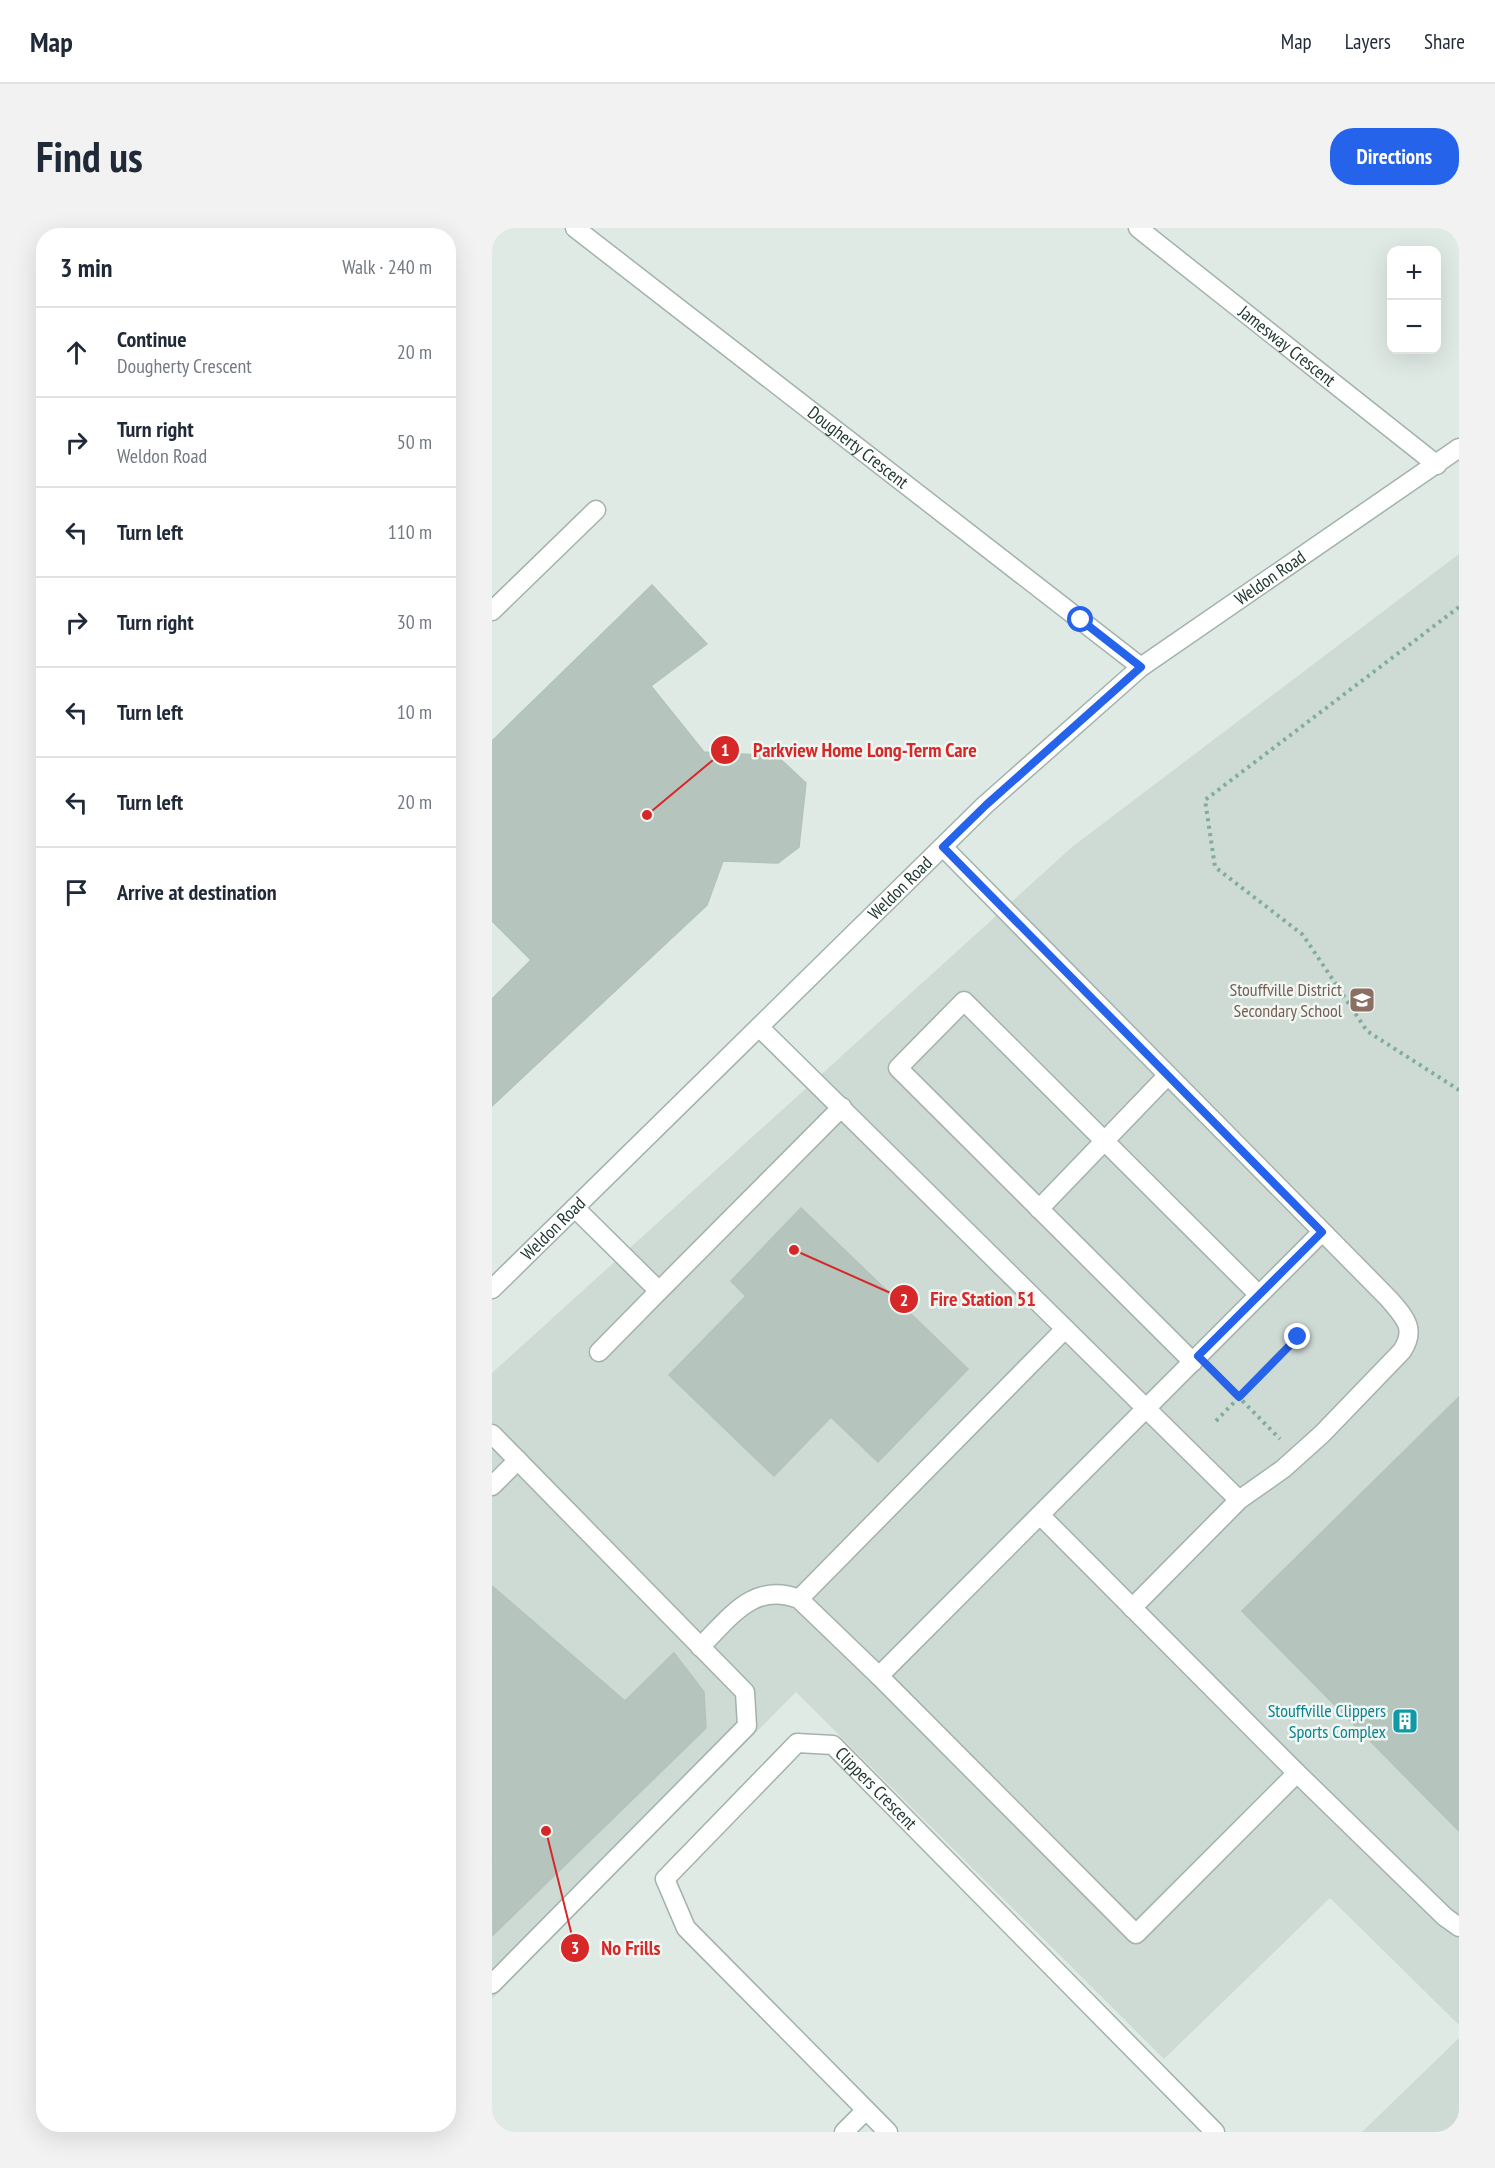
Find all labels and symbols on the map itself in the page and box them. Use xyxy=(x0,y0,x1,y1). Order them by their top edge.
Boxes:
street label: Jamesway Crescent xyxy=(1233,299,1340,391)
street label: Dougherty Crescent xyxy=(803,401,913,493)
street label: Weldon Road xyxy=(1230,545,1310,610)
route start xyxy=(1067,606,1093,632)
callout: Parkview Home Long-Term Care xyxy=(710,731,989,769)
text: Parkview Home Long-Term Care xyxy=(753,737,977,763)
text: 1 xyxy=(721,738,729,761)
street label: Weldon Road xyxy=(863,851,937,925)
place label: Stouffville District Secondary School xyxy=(1230,978,1343,1022)
school or university icon: Stouffville District Secondary School xyxy=(1347,985,1377,1015)
street label: Weldon Road xyxy=(516,1192,590,1265)
callout: Fire Station 51 xyxy=(889,1280,1048,1318)
text: Fire Station 51 xyxy=(930,1286,1036,1312)
text: 2 xyxy=(900,1288,908,1311)
route end xyxy=(1284,1323,1310,1349)
place label: Stouffville Clippers Sports Complex xyxy=(1268,1699,1387,1743)
building icon: Stouffville Clippers Sports Complex xyxy=(1390,1706,1420,1736)
street label: Clippers Crescent xyxy=(830,1742,922,1834)
callout: No Frills xyxy=(560,1929,673,1967)
text: No Frills xyxy=(601,1935,661,1961)
text: 3 xyxy=(571,1936,579,1959)

